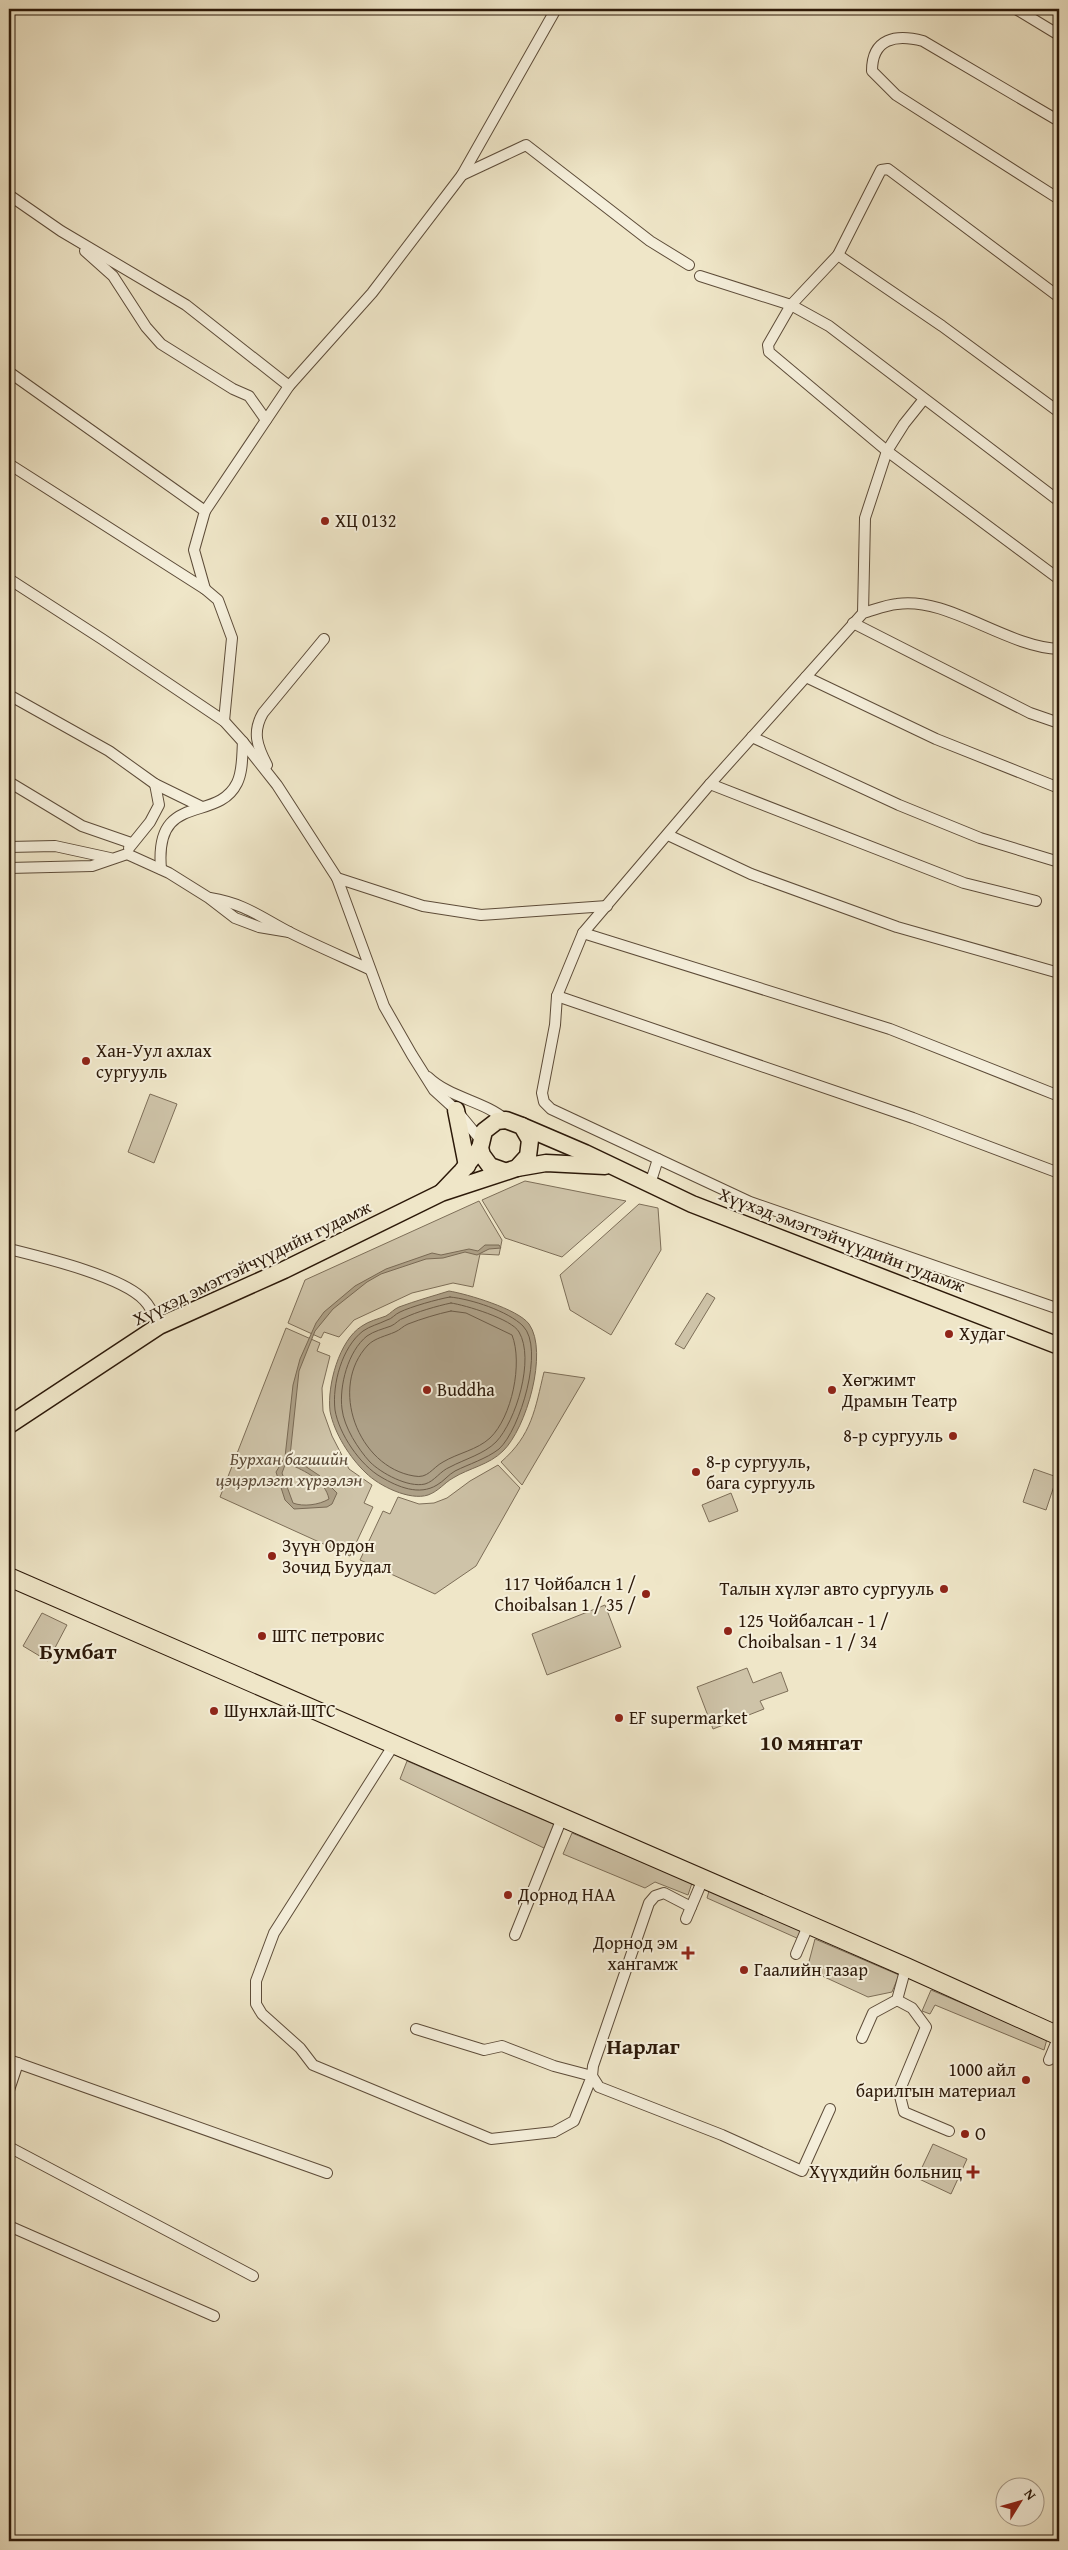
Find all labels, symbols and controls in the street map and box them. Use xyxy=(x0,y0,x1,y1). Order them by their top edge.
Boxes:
place label: ХЦ 0132 xyxy=(335,507,396,534)
marker: ХЦ 0132 xyxy=(319,515,331,527)
place label: Хан-Уул ахлах сургууль xyxy=(96,1037,213,1085)
marker: Хан-Уул ахлах сургууль xyxy=(80,1055,92,1067)
street label: Хүүхэд эмэгтэйчүүдийн гудамж xyxy=(715,1180,970,1299)
street label: Хүүхэд эмэгтэйчүүдийн гудамж xyxy=(128,1193,376,1332)
place label: Худаг xyxy=(959,1320,1006,1347)
marker: Худаг xyxy=(943,1328,955,1340)
place label: Хөгжимт Драмын Театр xyxy=(841,1366,957,1414)
place label: Buddha xyxy=(437,1376,495,1403)
marker: Buddha xyxy=(421,1384,433,1396)
marker: Хөгжимт Драмын Театр xyxy=(826,1384,838,1396)
place label: 8-р сургууль xyxy=(843,1422,943,1449)
marker: 8-р сургууль xyxy=(947,1430,959,1442)
park label: Бурхан багшийн цэцэрлэгт хүрээлэн xyxy=(216,1445,362,1493)
place label: 8-р сургууль, бага сургууль xyxy=(706,1448,815,1496)
marker: 8-р сургууль, бага сургууль xyxy=(690,1466,702,1478)
place label: Зүүн Ордон Зочид Буудал xyxy=(282,1532,391,1580)
marker: Зүүн Ордон Зочид Буудал xyxy=(266,1550,278,1562)
place label: 117 Чойбалсн 1 / Choibalsan 1 / 35 / xyxy=(494,1570,637,1618)
place label: Талын хүлэг авто сургууль xyxy=(719,1575,934,1602)
marker: Талын хүлэг авто сургууль xyxy=(938,1583,950,1595)
marker: 117 Чойбалсн 1 / Choibalsan 1 / 35 / xyxy=(640,1588,652,1600)
place label: 125 Чойбалсан - 1 / Choibalsan - 1 / 34 xyxy=(738,1607,889,1655)
place label: ШТС петровис xyxy=(272,1622,385,1649)
marker: 125 Чойбалсан - 1 / Choibalsan - 1 / 34 xyxy=(722,1625,734,1637)
marker: ШТС петровис xyxy=(256,1630,268,1642)
district label: Бумбат xyxy=(40,1635,117,1667)
place label: Шунхлай ШТС xyxy=(224,1697,336,1724)
place label: EF supermarket xyxy=(629,1704,748,1731)
marker: Шунхлай ШТС xyxy=(208,1705,220,1717)
marker: EF supermarket xyxy=(613,1712,625,1724)
district label: 10 мянгат xyxy=(760,1726,862,1758)
place label: Дорнод НАА xyxy=(517,1881,616,1908)
marker: Дорнод НАА xyxy=(502,1889,514,1901)
place label: Дорнод эм хангамж xyxy=(592,1929,679,1977)
marker: Дорнод эм хангамж xyxy=(682,1947,694,1959)
place label: Гаалийн газар xyxy=(754,1956,868,1983)
marker: Гаалийн газар xyxy=(738,1964,750,1976)
district label: Нарлаг xyxy=(606,2030,680,2062)
place label: 1000 айл барилгын материал xyxy=(856,2056,1016,2104)
marker: 1000 айл барилгын материал xyxy=(1020,2074,1032,2086)
place label: O xyxy=(975,2120,986,2147)
marker: O xyxy=(959,2128,971,2140)
place label: Хүүхдийн больниц xyxy=(809,2158,962,2185)
marker: Хүүхдийн больниц xyxy=(966,2165,980,2179)
north arrow xyxy=(996,2478,1046,2528)
text: N xyxy=(1020,2484,1042,2504)

